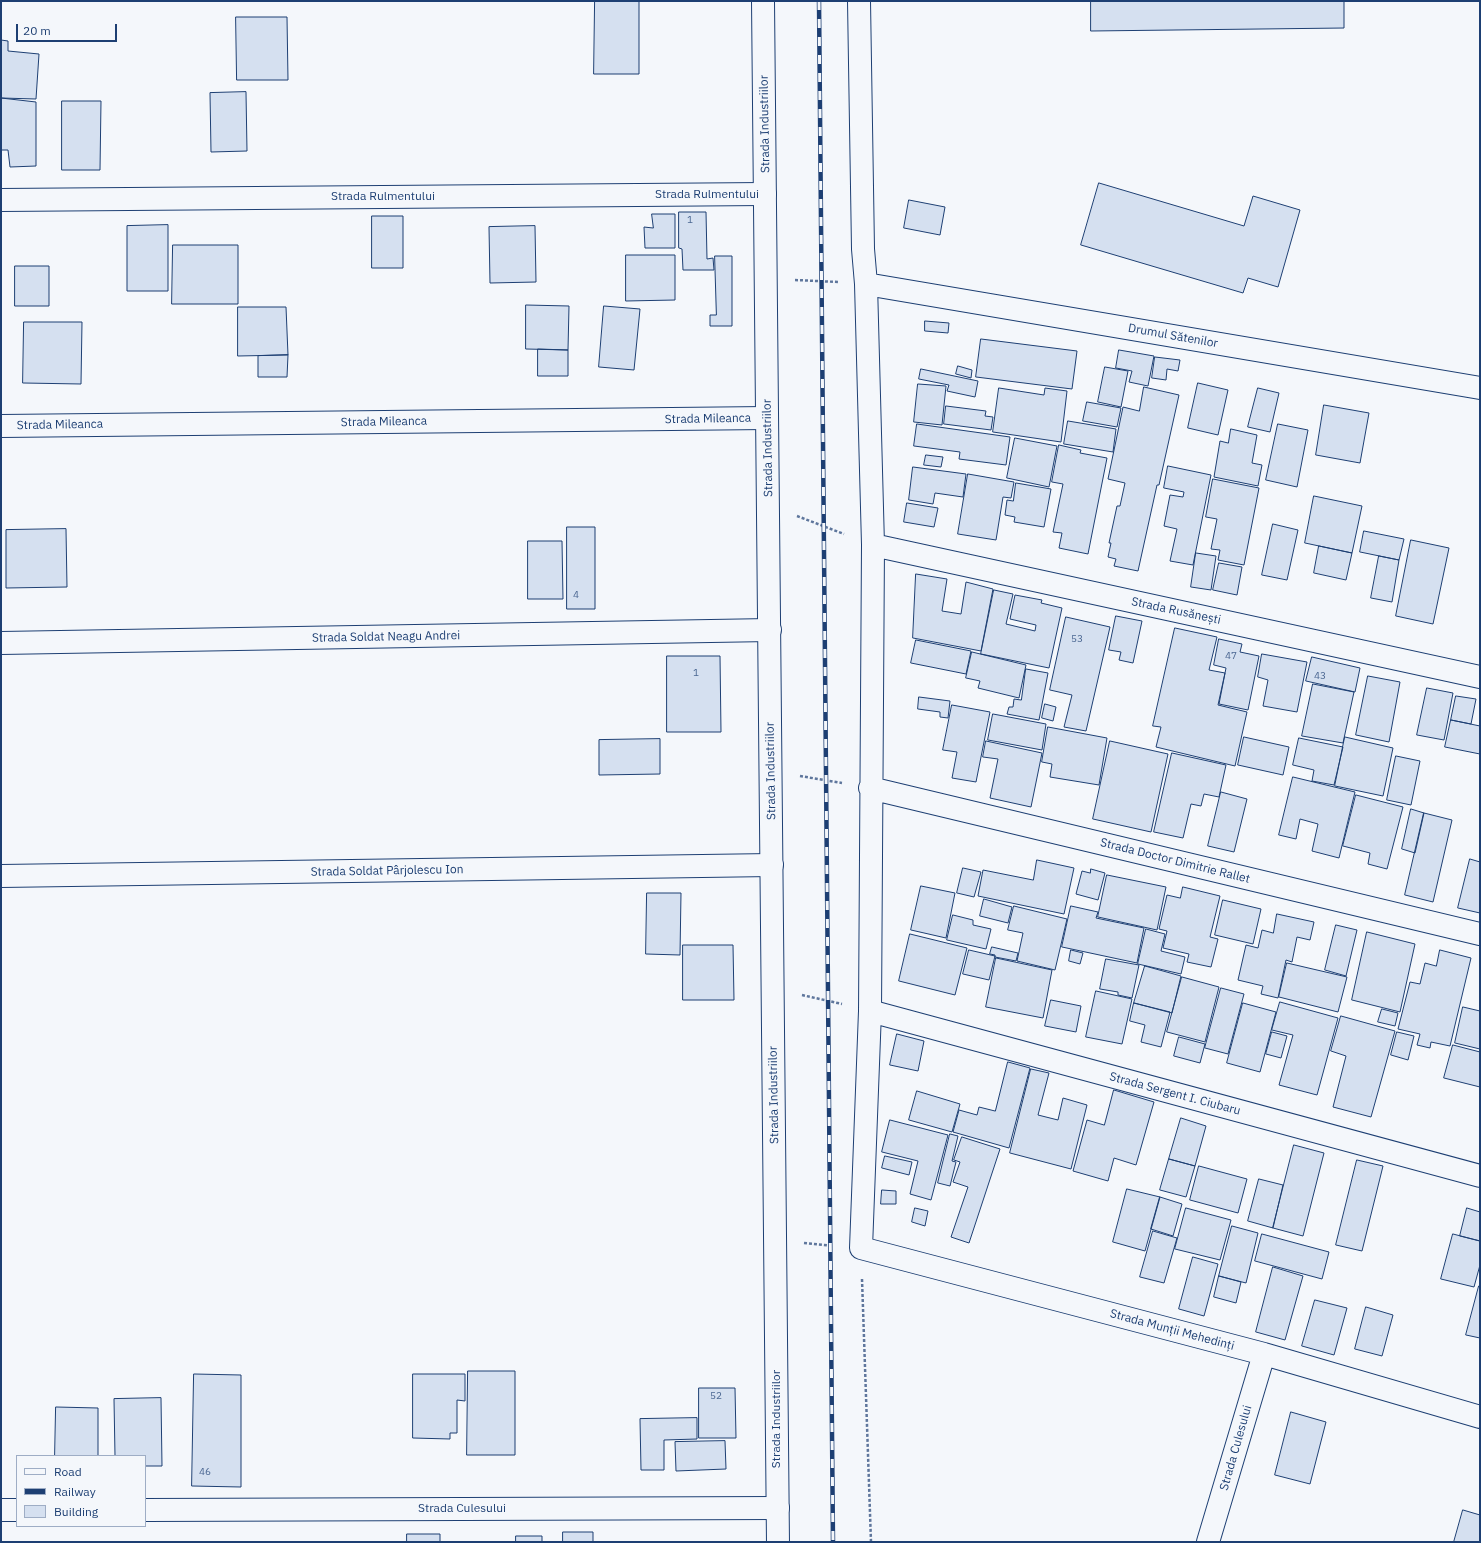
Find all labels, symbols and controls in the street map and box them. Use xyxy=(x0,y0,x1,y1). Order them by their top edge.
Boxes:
scale bar xyxy=(18,16,119,42)
text: 20 m xyxy=(23,23,51,38)
street label: Strada Industriilor xyxy=(757,75,773,173)
street label: Strada Rulmentului xyxy=(655,188,759,202)
street label: Strada Rulmentului xyxy=(331,190,435,204)
house number: 1 xyxy=(687,214,693,226)
street label: Drumul Sătenilor xyxy=(1127,321,1219,351)
street label: Strada Industriilor xyxy=(760,399,776,497)
street label: Strada Mileanca xyxy=(665,411,751,427)
street label: Strada Mileanca xyxy=(341,414,427,430)
street label: Strada Mileanca xyxy=(17,417,103,433)
house number: 4 xyxy=(573,589,579,601)
street label: Strada Rusănești xyxy=(1130,594,1222,628)
street label: Strada Soldat Neagu Andrei xyxy=(312,629,460,645)
house number: 53 xyxy=(1071,633,1083,645)
house number: 47 xyxy=(1225,650,1237,662)
house number: 1 xyxy=(693,667,699,679)
house number: 43 xyxy=(1314,670,1326,682)
street label: Strada Industriilor xyxy=(763,722,779,820)
street label: Strada Doctor Dimitrie Rallet xyxy=(1099,835,1251,887)
street label: Strada Soldat Pârjolescu Ion xyxy=(310,862,464,880)
street label: Strada Industriilor xyxy=(766,1046,782,1144)
street label: Strada Sergent I. Ciubaru xyxy=(1108,1070,1242,1118)
street label: Strada Munții Mehedinți xyxy=(1108,1306,1236,1354)
street label: Strada Industriilor xyxy=(770,1370,784,1468)
house number: 52 xyxy=(710,1390,722,1402)
street label: Strada Culesului xyxy=(1217,1404,1255,1492)
legend xyxy=(16,1455,146,1527)
text: Road xyxy=(54,1464,82,1479)
house number: 46 xyxy=(199,1466,211,1478)
text: Railway xyxy=(54,1484,96,1499)
street label: Strada Culesului xyxy=(418,1502,506,1516)
text: Building xyxy=(54,1504,98,1519)

